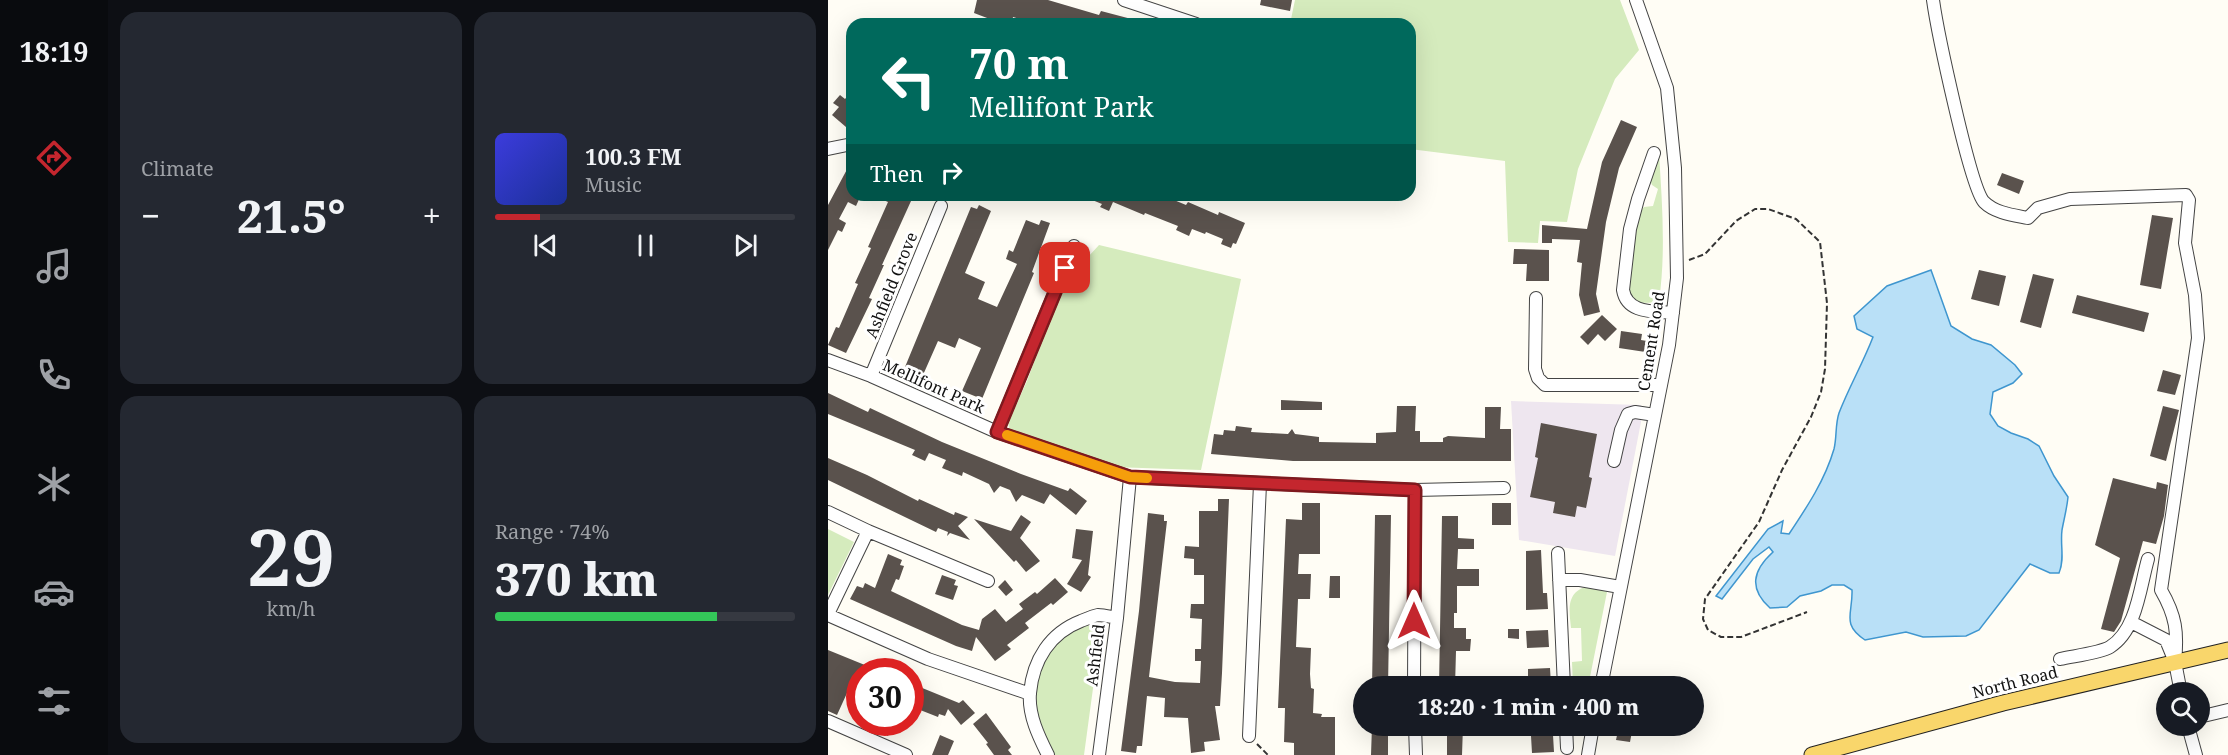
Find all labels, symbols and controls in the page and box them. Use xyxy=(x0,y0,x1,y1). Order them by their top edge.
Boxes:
text: 18:19 xyxy=(19,33,89,70)
text: 70 m xyxy=(969,34,1069,91)
icon: left xyxy=(870,42,948,120)
text: Mellifont Park xyxy=(969,88,1154,125)
icon: directions xyxy=(33,137,75,179)
text: 100.3 FM xyxy=(585,141,682,171)
text: Climate xyxy=(141,155,214,182)
icon: right xyxy=(935,156,968,189)
text: Then xyxy=(870,158,923,188)
text: Music xyxy=(585,171,642,198)
text: 21.5° xyxy=(237,185,346,246)
text: − xyxy=(141,193,160,238)
text: + xyxy=(423,193,441,238)
icon: previous xyxy=(529,229,562,262)
icon: pause xyxy=(629,229,662,262)
icon: next xyxy=(729,229,762,262)
street label: Ashfield Grove xyxy=(860,229,922,341)
pin xyxy=(1039,242,1090,293)
icon: music xyxy=(33,245,75,287)
icon: arrive xyxy=(1048,251,1081,284)
street label: Cement Road xyxy=(1632,289,1670,392)
icon: phone xyxy=(33,354,75,396)
street label: Mellifont Park xyxy=(880,354,989,419)
icon: climate xyxy=(33,463,75,505)
text: 29 xyxy=(247,503,335,609)
text: Range · 74% xyxy=(495,518,609,545)
text: 370 km xyxy=(495,548,658,609)
icon: car xyxy=(33,571,75,613)
position arrow xyxy=(1382,589,1446,653)
text: km/h xyxy=(266,595,316,622)
street label: Ashfield xyxy=(1080,622,1110,687)
speed limit sign: 30 xyxy=(846,658,924,736)
street label: North Road xyxy=(1970,661,2060,703)
icon: filters xyxy=(33,680,75,722)
map controls xyxy=(2156,682,2210,736)
button: search xyxy=(2156,682,2210,736)
text: 18:20 · 1 min · 400 m xyxy=(1418,691,1639,721)

